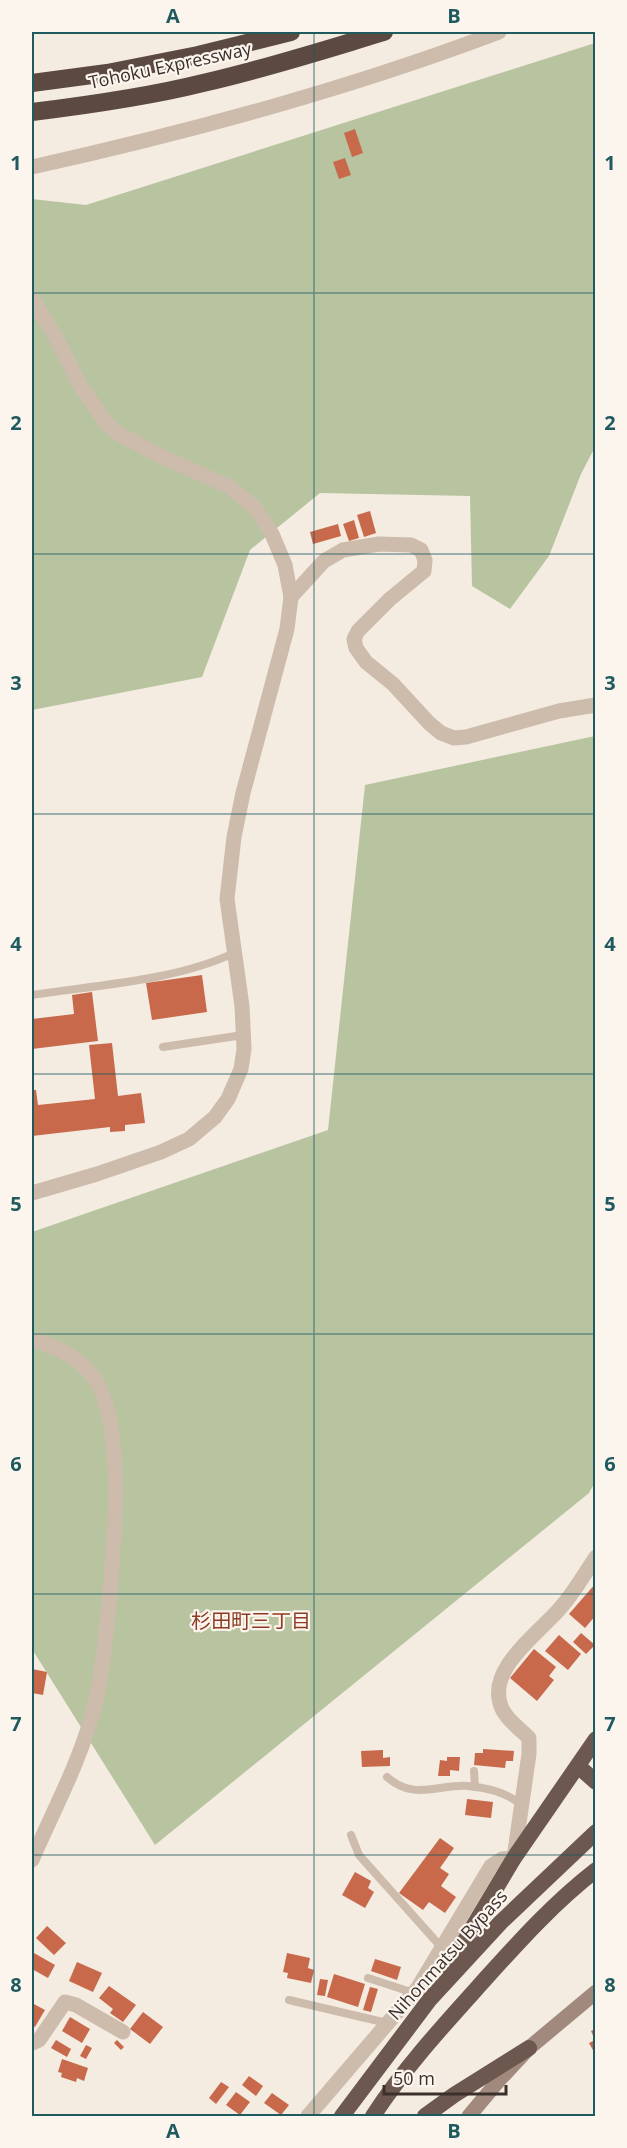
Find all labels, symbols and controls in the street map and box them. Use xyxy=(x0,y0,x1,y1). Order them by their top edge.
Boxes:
text: A xyxy=(166,2,180,29)
text: B xyxy=(447,2,461,29)
street label: Tohoku Expressway xyxy=(86,36,254,94)
text: 1 xyxy=(10,149,22,176)
text: 1 xyxy=(604,149,616,176)
text: 2 xyxy=(10,409,22,436)
text: 2 xyxy=(604,409,616,436)
text: 3 xyxy=(10,669,22,696)
text: 3 xyxy=(604,669,616,696)
text: 4 xyxy=(10,930,22,957)
text: 4 xyxy=(604,930,616,957)
text: 5 xyxy=(10,1190,22,1217)
text: 5 xyxy=(604,1190,616,1217)
text: 6 xyxy=(10,1450,22,1477)
text: 6 xyxy=(604,1450,616,1477)
district label: 杉田町三丁目 xyxy=(191,1607,311,1634)
text: 7 xyxy=(10,1710,22,1737)
text: 7 xyxy=(604,1710,616,1737)
street label: Nihonmatsu Bypass xyxy=(382,1884,512,2024)
text: 8 xyxy=(10,1971,22,1998)
text: 8 xyxy=(604,1971,616,1998)
scale bar xyxy=(384,2058,506,2096)
text: 50 m xyxy=(393,2066,435,2090)
text: A xyxy=(166,2117,180,2144)
text: B xyxy=(447,2117,461,2144)

